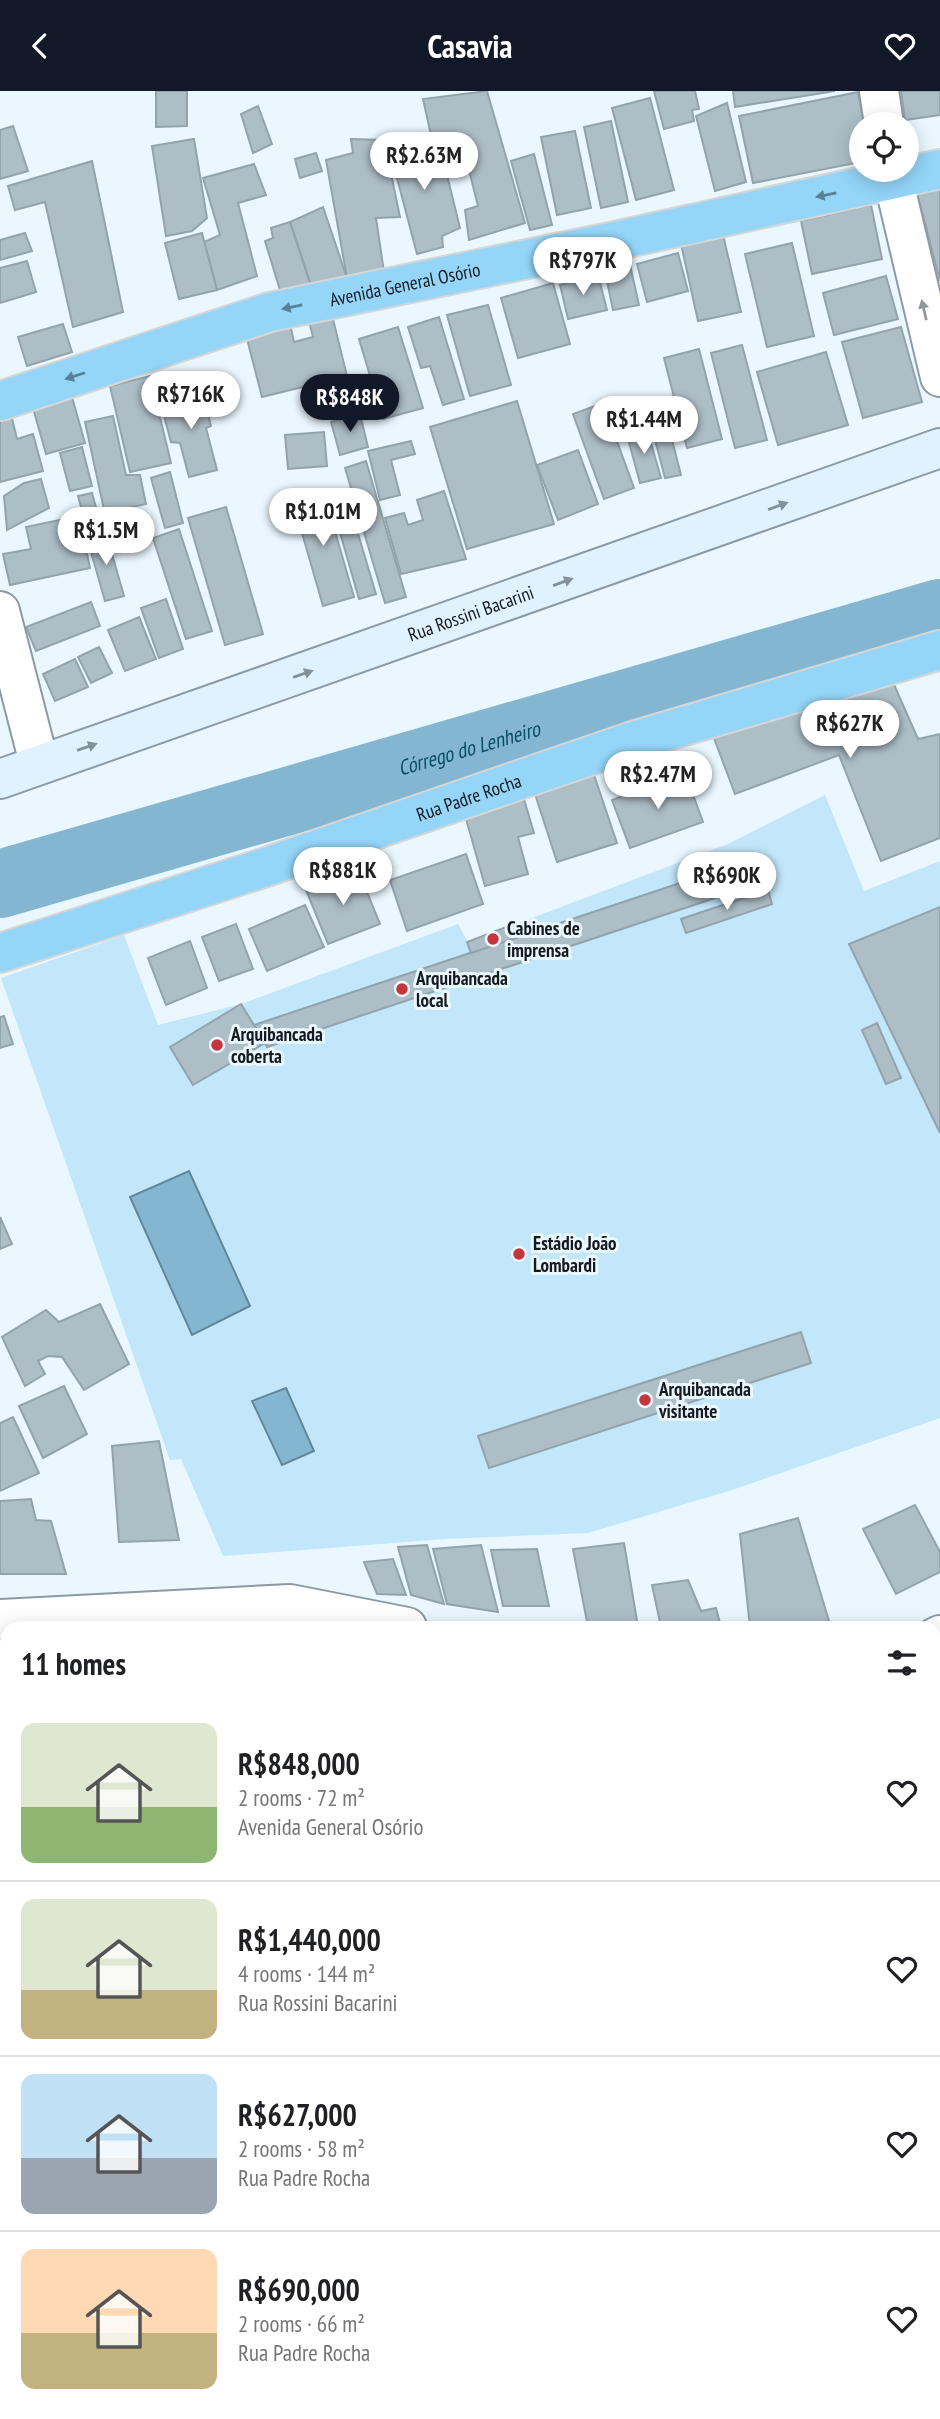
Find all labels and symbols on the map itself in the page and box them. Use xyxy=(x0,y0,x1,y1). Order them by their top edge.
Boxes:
pin: R$2.63M xyxy=(359,133,489,192)
one-way arrow xyxy=(815,189,837,200)
pin: R$797K xyxy=(526,237,640,297)
street label: Avenida General Osório xyxy=(327,257,482,311)
one-way arrow xyxy=(918,299,929,321)
one-way arrow xyxy=(281,302,303,313)
one-way arrow xyxy=(65,371,86,382)
pin: R$716K xyxy=(134,371,248,431)
pin: R$848K xyxy=(293,375,407,434)
pin: R$1.44M xyxy=(579,397,709,456)
pin: R$1.01M xyxy=(258,489,388,548)
one-way arrow xyxy=(767,500,788,511)
pin: R$1.5M xyxy=(49,507,163,567)
one-way arrow xyxy=(553,576,574,587)
street label: Rua Rossini Bacarini xyxy=(404,580,537,646)
one-way arrow xyxy=(292,668,313,679)
pin: R$627K xyxy=(793,701,907,760)
water label: Córrego do Lenheiro xyxy=(395,715,545,782)
one-way arrow xyxy=(77,741,98,752)
pin: R$2.47M xyxy=(593,751,723,811)
street label: Rua Padre Rocha xyxy=(413,768,524,826)
pin: R$881K xyxy=(286,847,400,907)
pin: R$690K xyxy=(670,853,784,912)
place label: Cabines de imprensa xyxy=(507,916,580,962)
marker: Cabines de imprensa xyxy=(485,931,501,947)
place label: Arquibancada local xyxy=(415,966,508,1012)
marker: Arquibancada local xyxy=(394,981,410,997)
place label: Arquibancada coberta xyxy=(230,1022,323,1068)
marker: Arquibancada coberta xyxy=(209,1037,225,1053)
place label: Estádio João Lombardi xyxy=(533,1231,617,1277)
marker: Estádio João Lombardi xyxy=(511,1246,527,1262)
place label: Arquibancada visitante xyxy=(658,1377,751,1423)
marker: Arquibancada visitante xyxy=(637,1392,653,1408)

